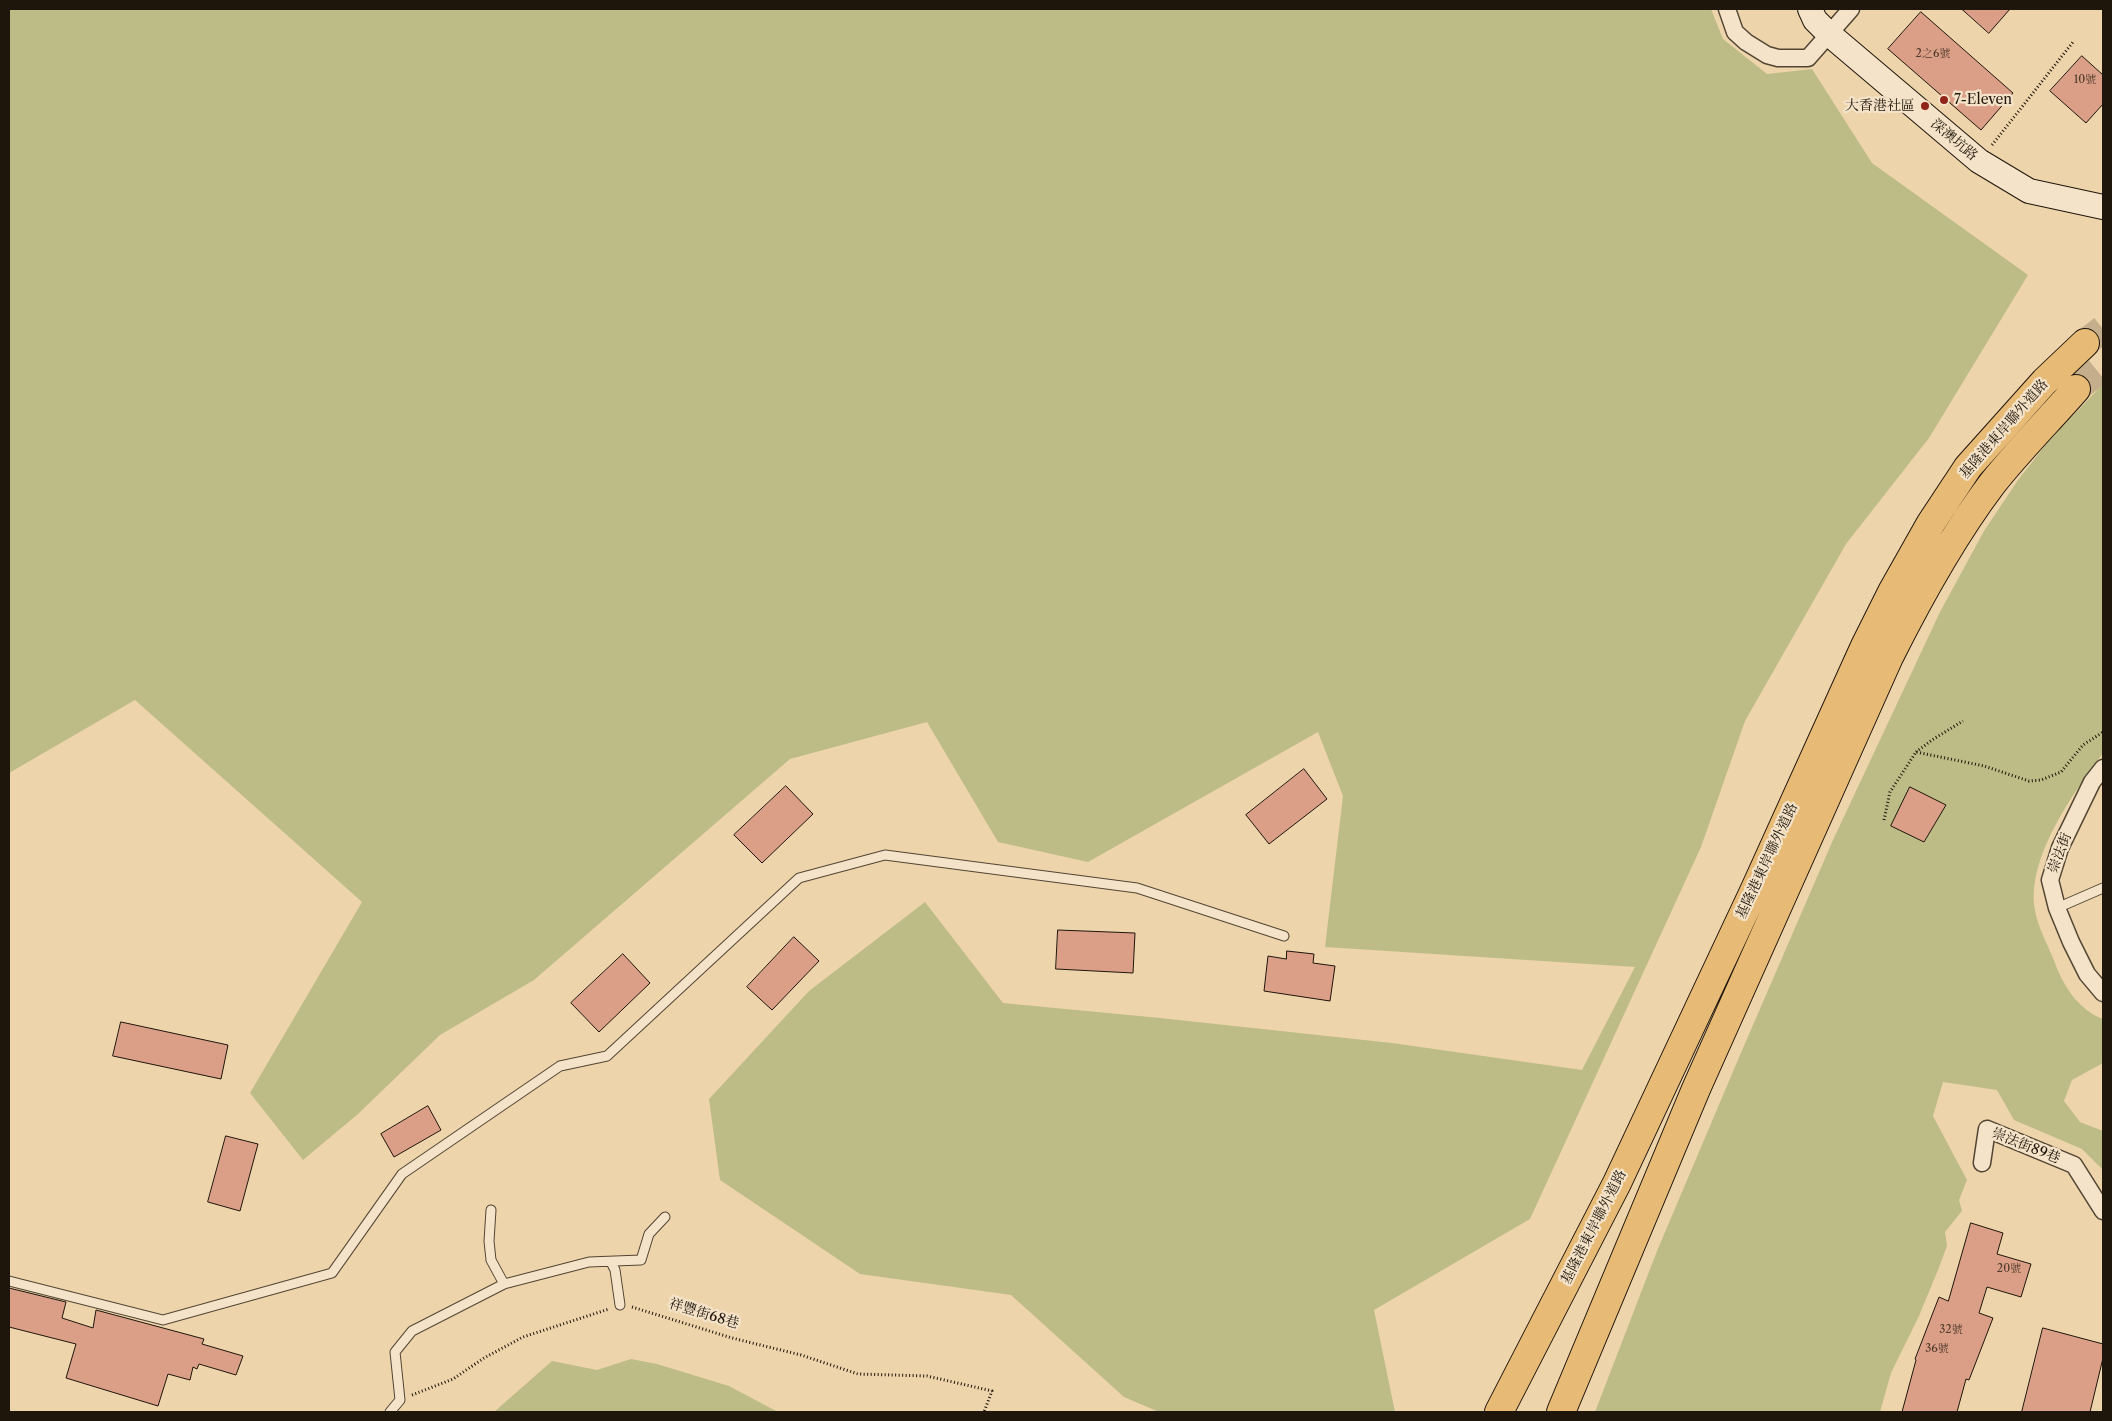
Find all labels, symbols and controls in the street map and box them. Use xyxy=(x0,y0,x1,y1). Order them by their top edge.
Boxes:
house number: 2之6號 xyxy=(1916,47,1950,61)
house number: 10號 xyxy=(2074,73,2096,87)
place label: 7-Eleven xyxy=(1954,92,2012,108)
marker: 7-Eleven xyxy=(1938,94,1950,106)
place label: 大香港社區 xyxy=(1845,98,1915,114)
marker: 大香港社區 xyxy=(1919,100,1931,112)
street label: 深澳坑路 xyxy=(1927,116,1981,164)
street label: 基隆港東岸聯外道路 xyxy=(1956,376,2052,482)
street label: 基隆港東岸聯外道路 xyxy=(1733,800,1801,922)
street label: 崇法街 xyxy=(2045,830,2075,876)
street label: 崇法街89巷 xyxy=(1989,1125,2063,1167)
street label: 基隆港東岸聯外道路 xyxy=(1558,1167,1630,1287)
house number: 20號 xyxy=(1997,1262,2021,1276)
street label: 祥豐街68巷 xyxy=(667,1295,741,1333)
house number: 32號 xyxy=(1939,1323,1963,1337)
house number: 36號 xyxy=(1925,1342,1949,1356)

